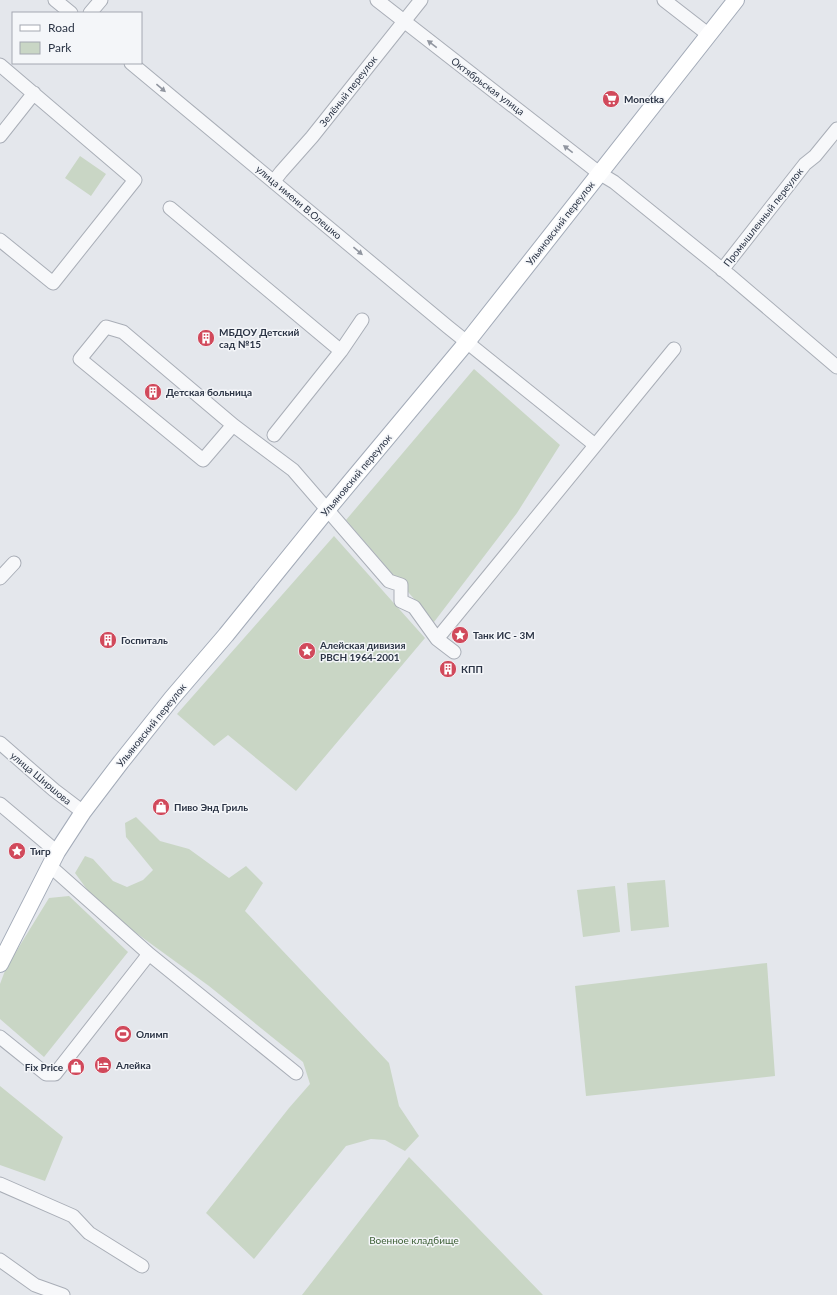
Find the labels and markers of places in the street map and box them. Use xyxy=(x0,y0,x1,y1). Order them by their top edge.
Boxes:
supermarket icon: Monetka xyxy=(601,89,621,109)
place label: Monetka xyxy=(624,93,664,105)
place label: МБДОУ Детский сад №15 xyxy=(219,326,299,350)
building icon: МБДОУ Детский сад №15 xyxy=(196,328,216,348)
building icon: Детская больница xyxy=(143,382,163,402)
place label: Детская больница xyxy=(166,386,252,398)
place icon: Танк ИС - 3М xyxy=(450,625,470,645)
place label: Танк ИС - 3М xyxy=(473,629,535,641)
building icon: Госпиталь xyxy=(98,630,118,650)
place label: Госпиталь xyxy=(121,634,168,646)
place label: Алейская дивизия РВСН 1964-2001 xyxy=(319,639,405,663)
place icon: Алейская дивизия РВСН 1964-2001 xyxy=(297,641,317,661)
building icon: КПП xyxy=(438,659,458,679)
place label: КПП xyxy=(461,663,483,675)
shop icon: Пиво Энд Гриль xyxy=(151,797,171,817)
place label: Пиво Энд Гриль xyxy=(174,801,248,813)
place icon: Тигр xyxy=(7,841,27,861)
place label: Тигр xyxy=(30,845,51,857)
sports icon: Олимп xyxy=(113,1024,133,1044)
place label: Олимп xyxy=(136,1028,169,1040)
hotel icon: Алейка xyxy=(93,1055,113,1075)
shop icon: Fix Price xyxy=(66,1057,86,1077)
place label: Алейка xyxy=(115,1059,151,1071)
place label: Fix Price xyxy=(25,1061,64,1073)

